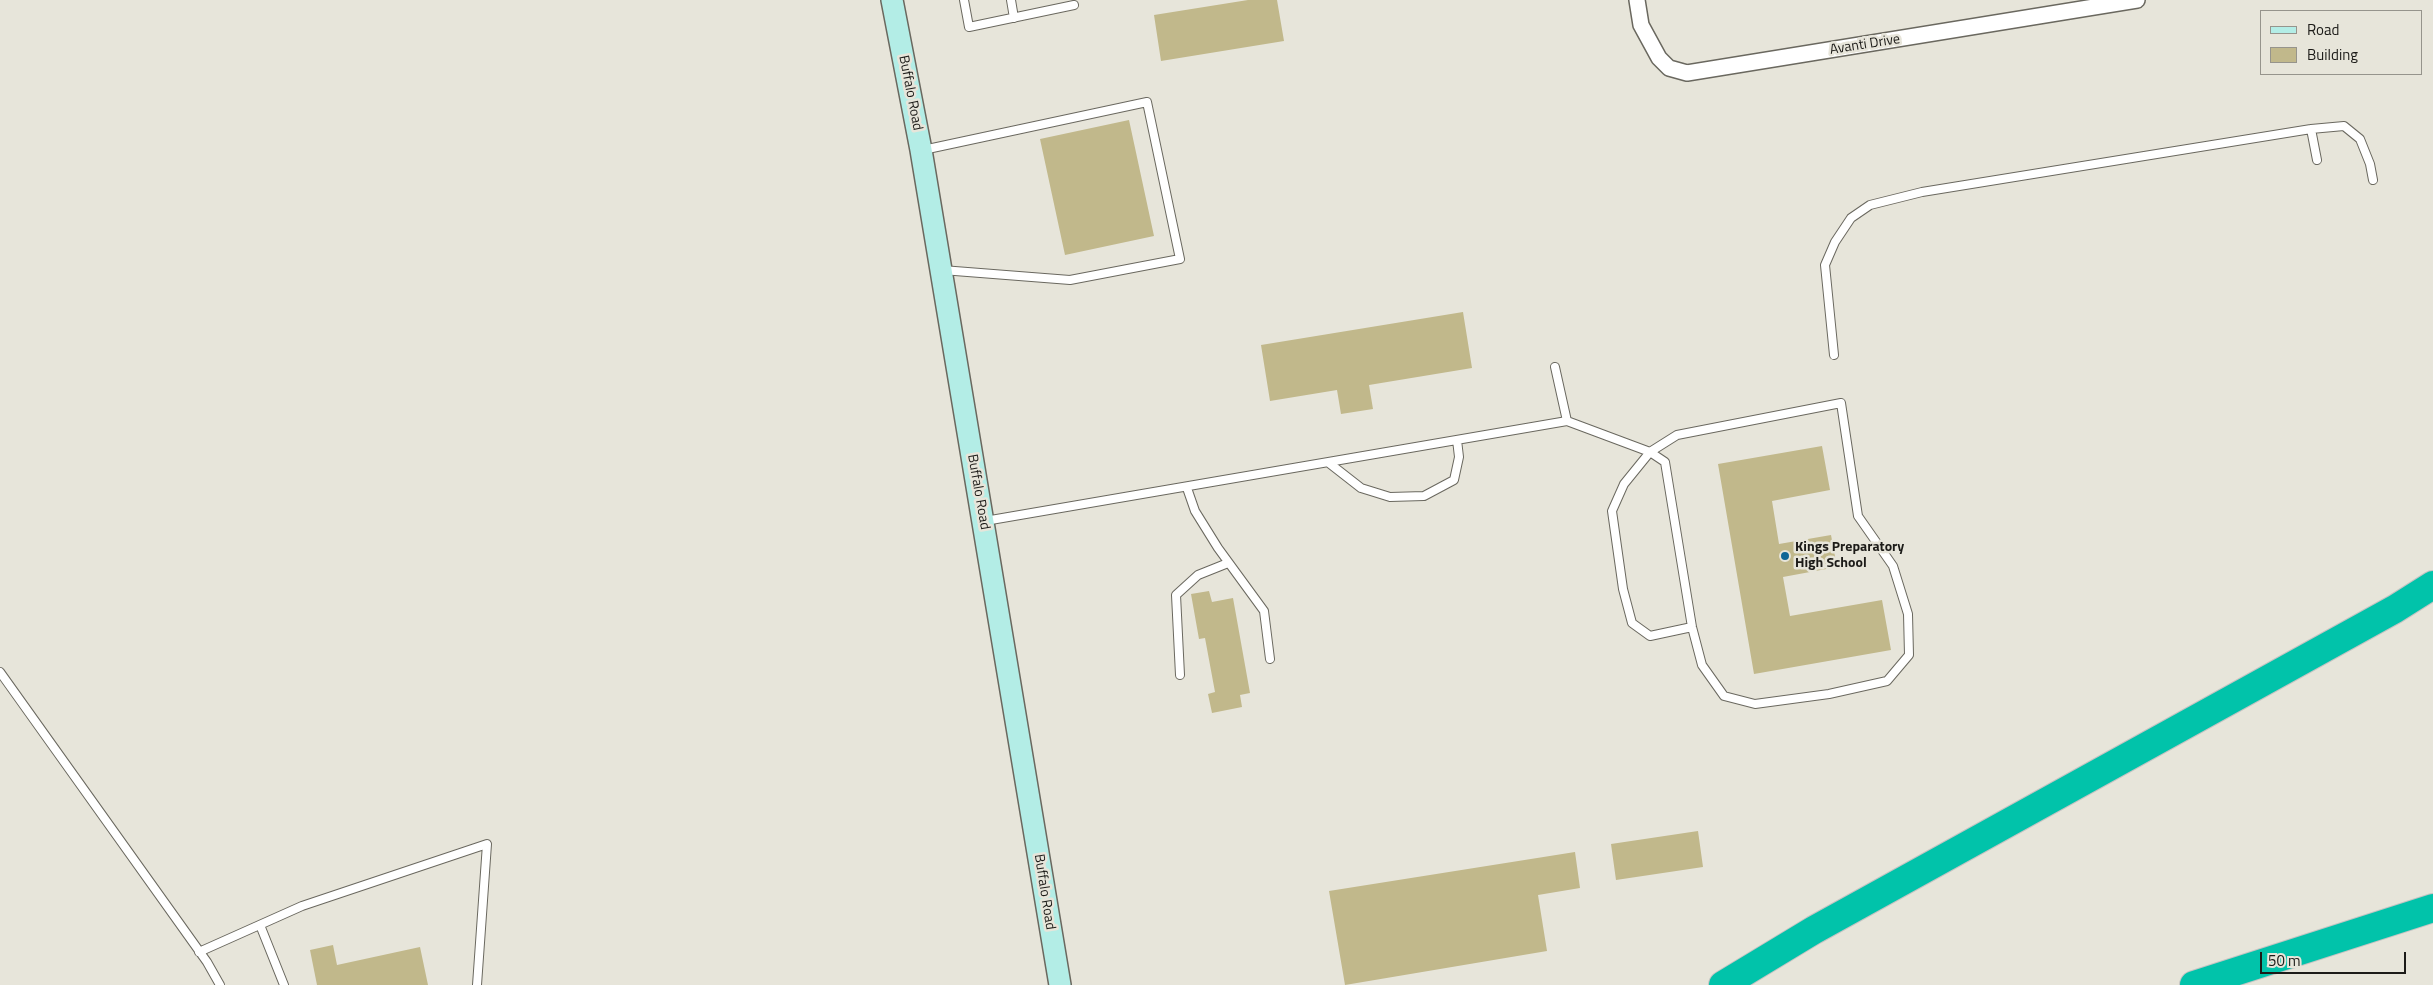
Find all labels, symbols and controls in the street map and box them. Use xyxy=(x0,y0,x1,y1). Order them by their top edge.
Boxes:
legend xyxy=(2260,10,2423,75)
text: Road xyxy=(2307,18,2339,41)
street label: Avanti Drive xyxy=(1829,31,1901,59)
text: Building xyxy=(2307,43,2358,66)
street label: Buffalo Road xyxy=(894,54,926,132)
street label: Buffalo Road xyxy=(963,453,993,531)
place label: Kings Preparatory High School xyxy=(1795,540,1904,572)
marker: Kings Preparatory High School xyxy=(1779,550,1791,562)
street label: Buffalo Road xyxy=(1030,853,1058,931)
scale bar xyxy=(2263,942,2409,974)
text: 50 m xyxy=(2268,949,2301,972)

